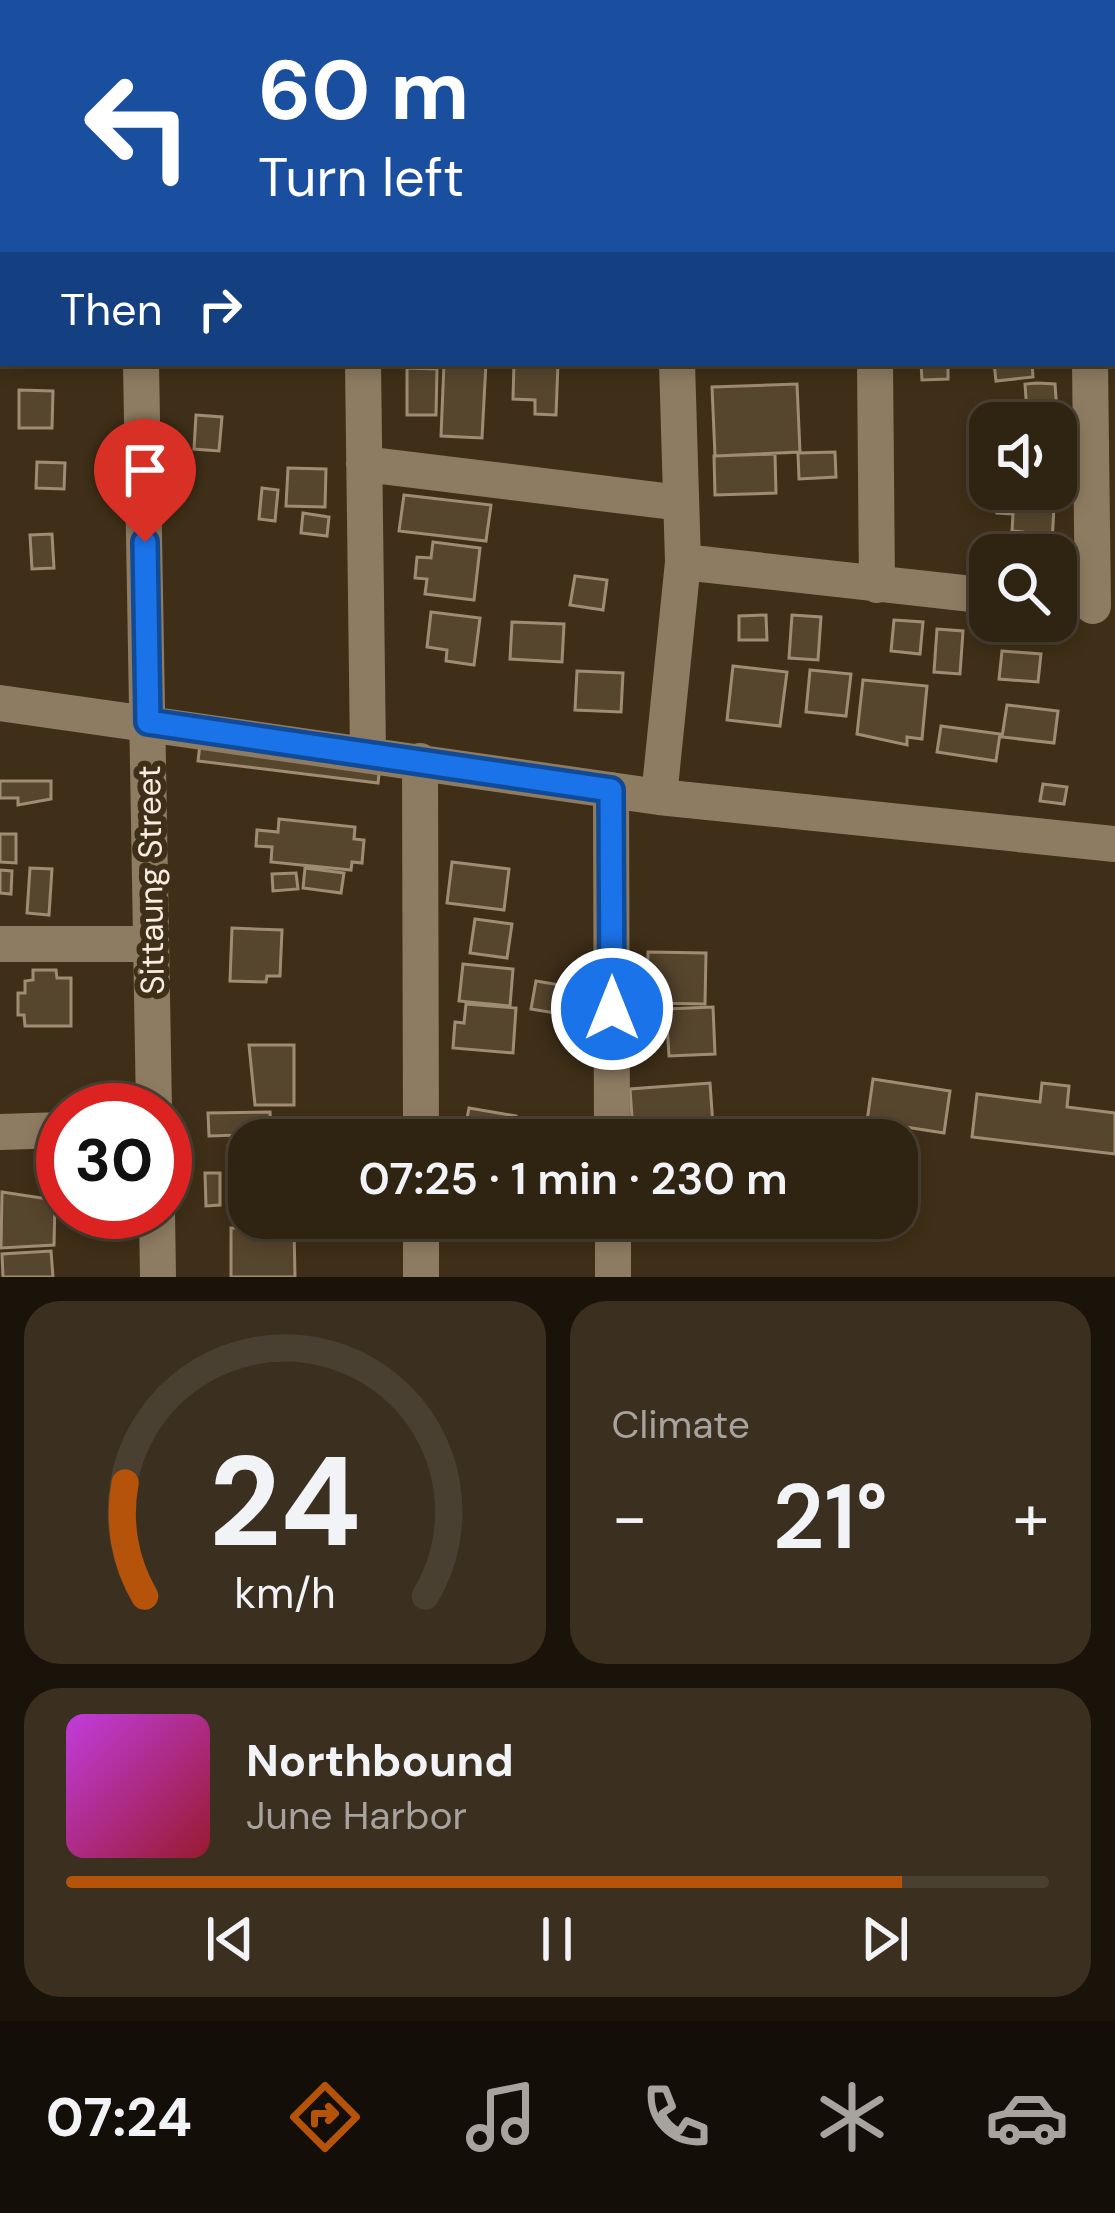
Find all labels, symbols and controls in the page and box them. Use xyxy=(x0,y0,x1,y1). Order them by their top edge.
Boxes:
text: 60 m xyxy=(258,36,469,145)
icon: left xyxy=(60,48,216,204)
text: Turn left xyxy=(258,142,464,213)
icon: right xyxy=(187,276,253,342)
text: Then xyxy=(60,280,163,339)
map controls xyxy=(969,402,1077,642)
button: sound xyxy=(969,402,1077,510)
pin xyxy=(94,419,196,542)
icon: arrive xyxy=(112,437,178,503)
button: search xyxy=(969,534,1077,642)
street label: Sittaung Street xyxy=(127,765,174,995)
position arrow xyxy=(549,946,675,1072)
speed limit sign: 30 xyxy=(36,1083,192,1239)
text: 07:25 · 1 min · 230 m xyxy=(358,1149,788,1208)
text: Climate xyxy=(612,1399,750,1450)
text: 24 xyxy=(209,1421,361,1584)
text: 21° xyxy=(773,1459,888,1576)
text: − xyxy=(612,1475,648,1560)
text: + xyxy=(1013,1475,1049,1560)
text: km/h xyxy=(234,1564,335,1620)
text: Northbound xyxy=(246,1731,514,1790)
text: June Harbor xyxy=(246,1790,467,1841)
icon: previous xyxy=(197,1906,263,1972)
icon: pause xyxy=(524,1906,590,1972)
icon: next xyxy=(852,1906,918,1972)
icon: directions xyxy=(283,2075,367,2159)
icon: music xyxy=(459,2075,543,2159)
icon: phone xyxy=(634,2075,718,2159)
icon: climate xyxy=(810,2075,894,2159)
icon: car xyxy=(985,2075,1069,2159)
text: 07:24 xyxy=(46,2082,192,2153)

